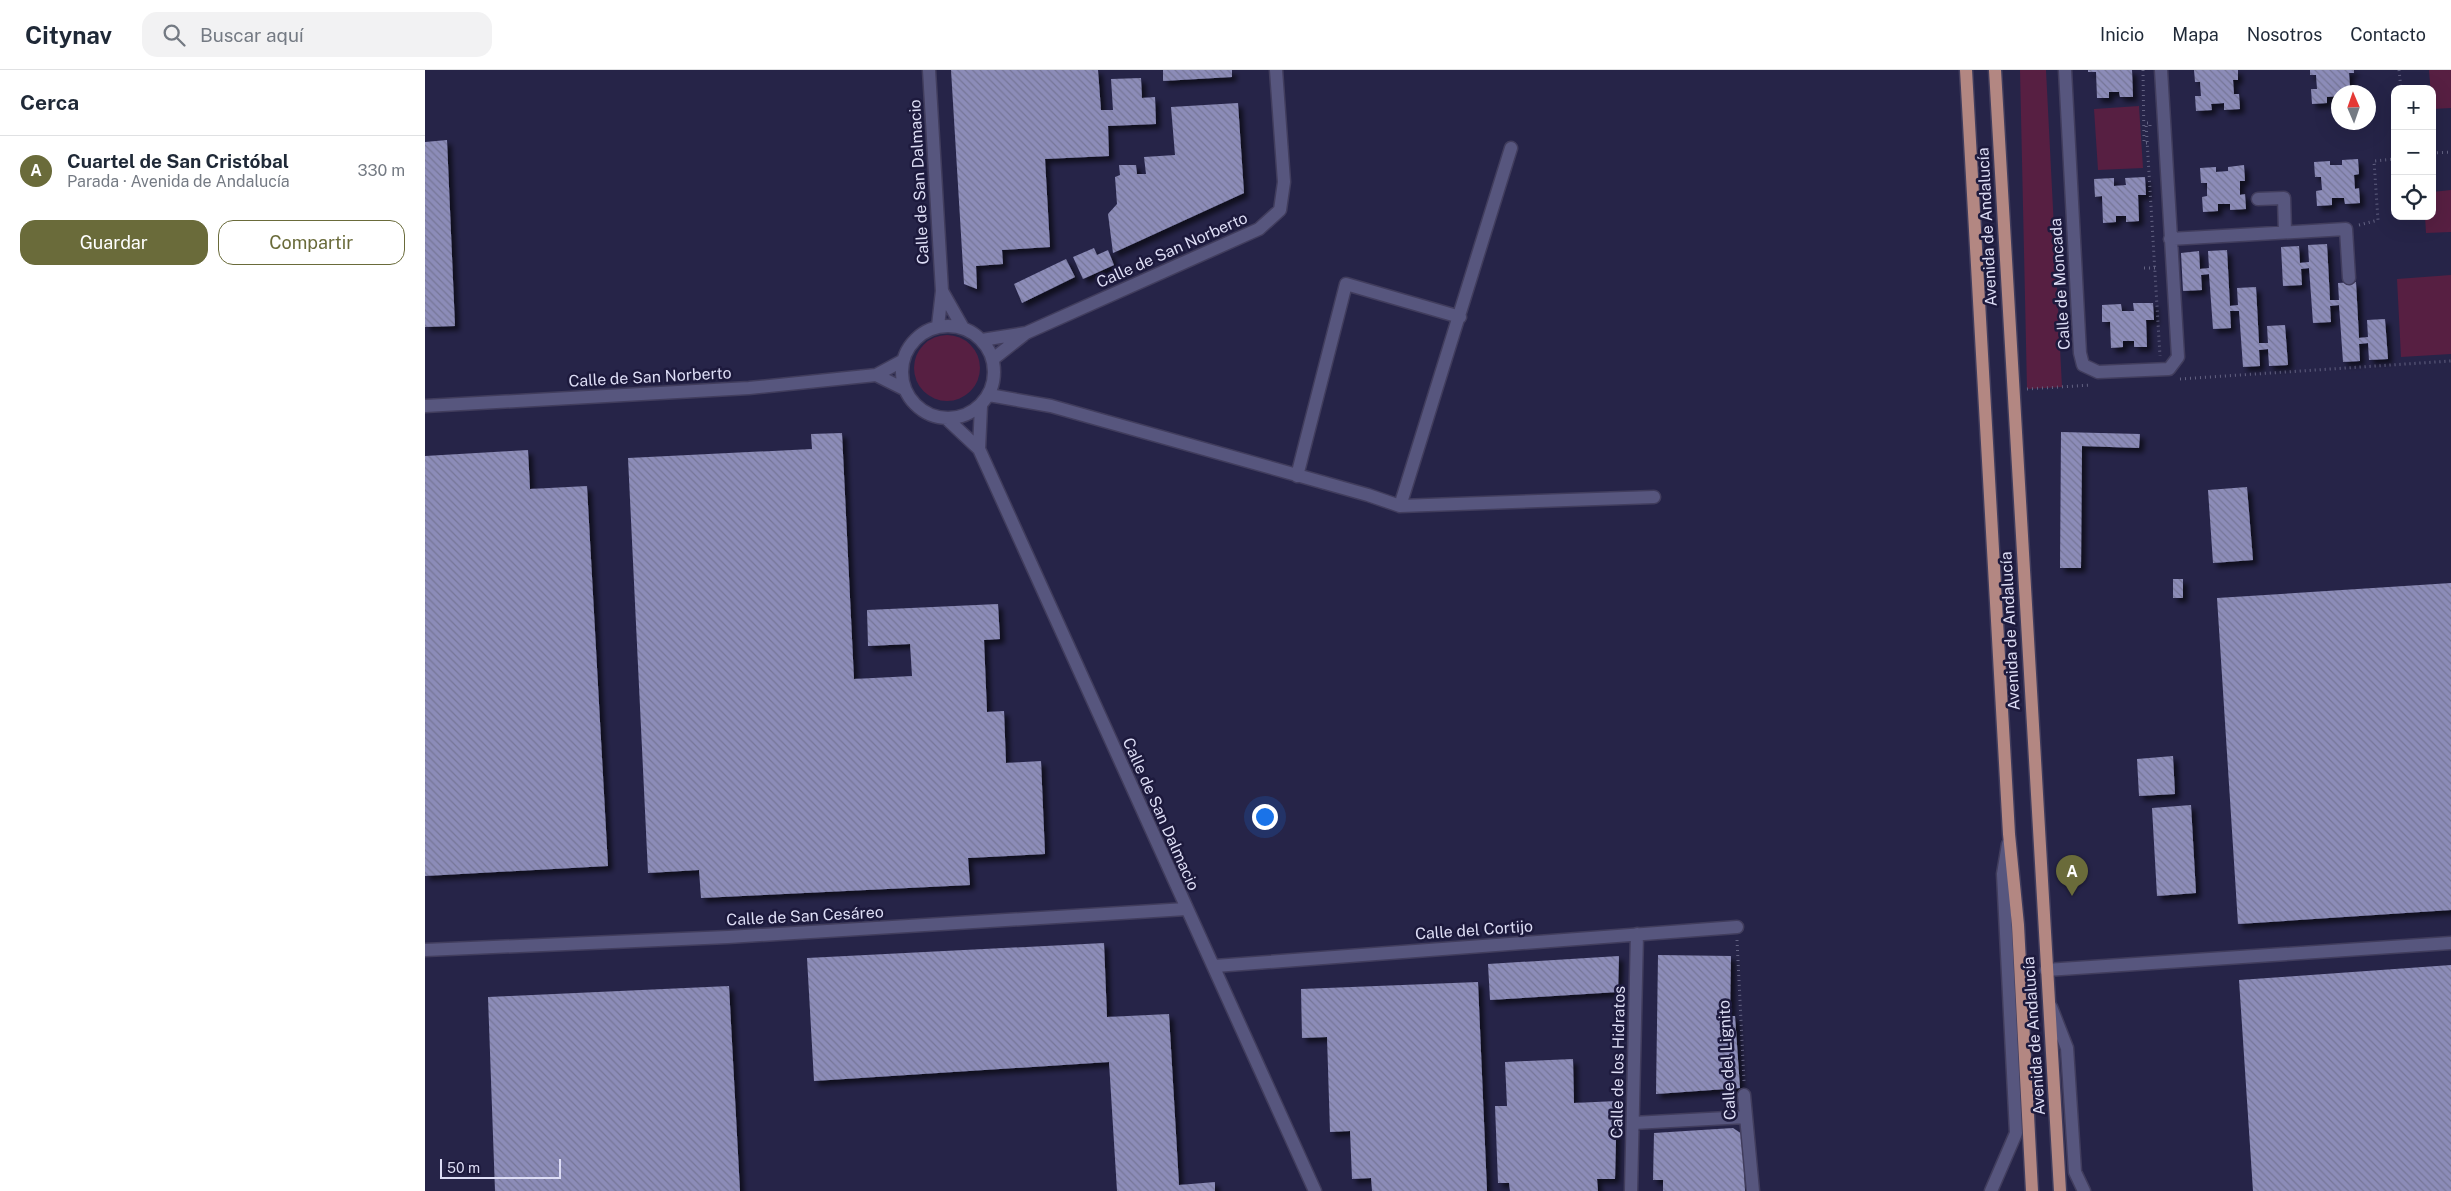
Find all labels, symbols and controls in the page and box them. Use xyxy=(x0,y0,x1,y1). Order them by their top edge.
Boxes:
search box xyxy=(142,12,492,57)
text: Citynav xyxy=(25,21,112,49)
icon: search xyxy=(160,21,188,49)
text: Buscar aquí xyxy=(200,24,304,46)
text: Inicio xyxy=(2100,24,2144,45)
text: Mapa xyxy=(2172,24,2219,45)
text: Nosotros xyxy=(2247,24,2322,45)
text: Contacto xyxy=(2350,24,2426,45)
north arrow xyxy=(2331,85,2376,130)
map controls xyxy=(2391,85,2436,220)
button: + xyxy=(2391,85,2436,130)
text: Cerca xyxy=(20,90,79,115)
street label: Calle de San Dalmacio xyxy=(905,99,933,265)
button: − xyxy=(2391,130,2436,175)
street label: Avenida de Andalucía xyxy=(1973,147,2001,307)
text: Cuartel de San Cristóbal xyxy=(67,150,289,172)
text: A xyxy=(30,161,42,180)
text: 330 m xyxy=(358,161,405,180)
text: Parada · Avenida de Andalucía xyxy=(67,172,290,191)
button: locate xyxy=(2391,175,2436,220)
street label: Calle de San Norberto xyxy=(1093,208,1251,292)
street label: Calle de Moncada xyxy=(2046,217,2074,351)
button: Guardar xyxy=(20,220,208,265)
button: Compartir xyxy=(218,220,405,265)
street label: Calle de San Norberto xyxy=(568,363,732,391)
street label: Avenida de Andalucía xyxy=(1996,551,2024,711)
street label: Calle de San Dalmacio xyxy=(1119,735,1203,893)
your location xyxy=(1252,804,1278,830)
pin: A xyxy=(2056,855,2088,896)
street label: Calle de San Cesáreo xyxy=(726,902,884,930)
street label: Calle del Cortijo xyxy=(1414,916,1534,944)
street label: Avenida de Andalucía xyxy=(2019,956,2049,1116)
street label: Calle de los Hidratos xyxy=(1607,986,1629,1138)
street label: Calle del Lignito xyxy=(1714,999,1740,1121)
scale bar xyxy=(440,1156,561,1179)
text: 50 m xyxy=(447,1160,480,1176)

